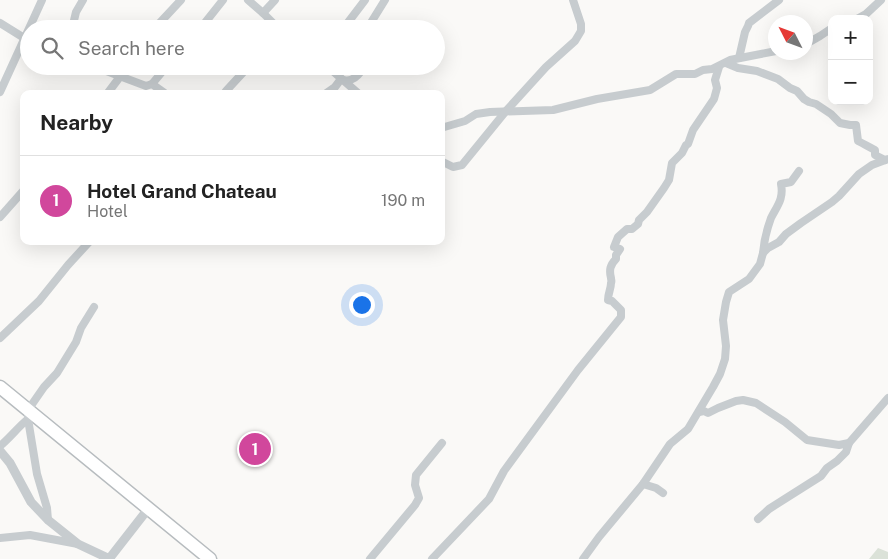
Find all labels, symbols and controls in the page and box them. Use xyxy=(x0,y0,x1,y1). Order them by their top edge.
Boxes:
north arrow xyxy=(768,15,813,60)
map controls xyxy=(828,15,873,105)
button: + xyxy=(828,15,873,60)
search box xyxy=(20,20,445,75)
icon: search xyxy=(38,34,66,62)
text: Search here xyxy=(78,37,185,59)
button: − xyxy=(828,60,873,105)
text: Nearby xyxy=(40,110,113,135)
text: Hotel Grand Chateau xyxy=(87,180,277,202)
text: 1 xyxy=(53,191,59,210)
text: 190 m xyxy=(381,191,425,210)
text: Hotel xyxy=(87,202,128,221)
your location xyxy=(349,292,375,318)
pin: 1 xyxy=(239,430,271,468)

